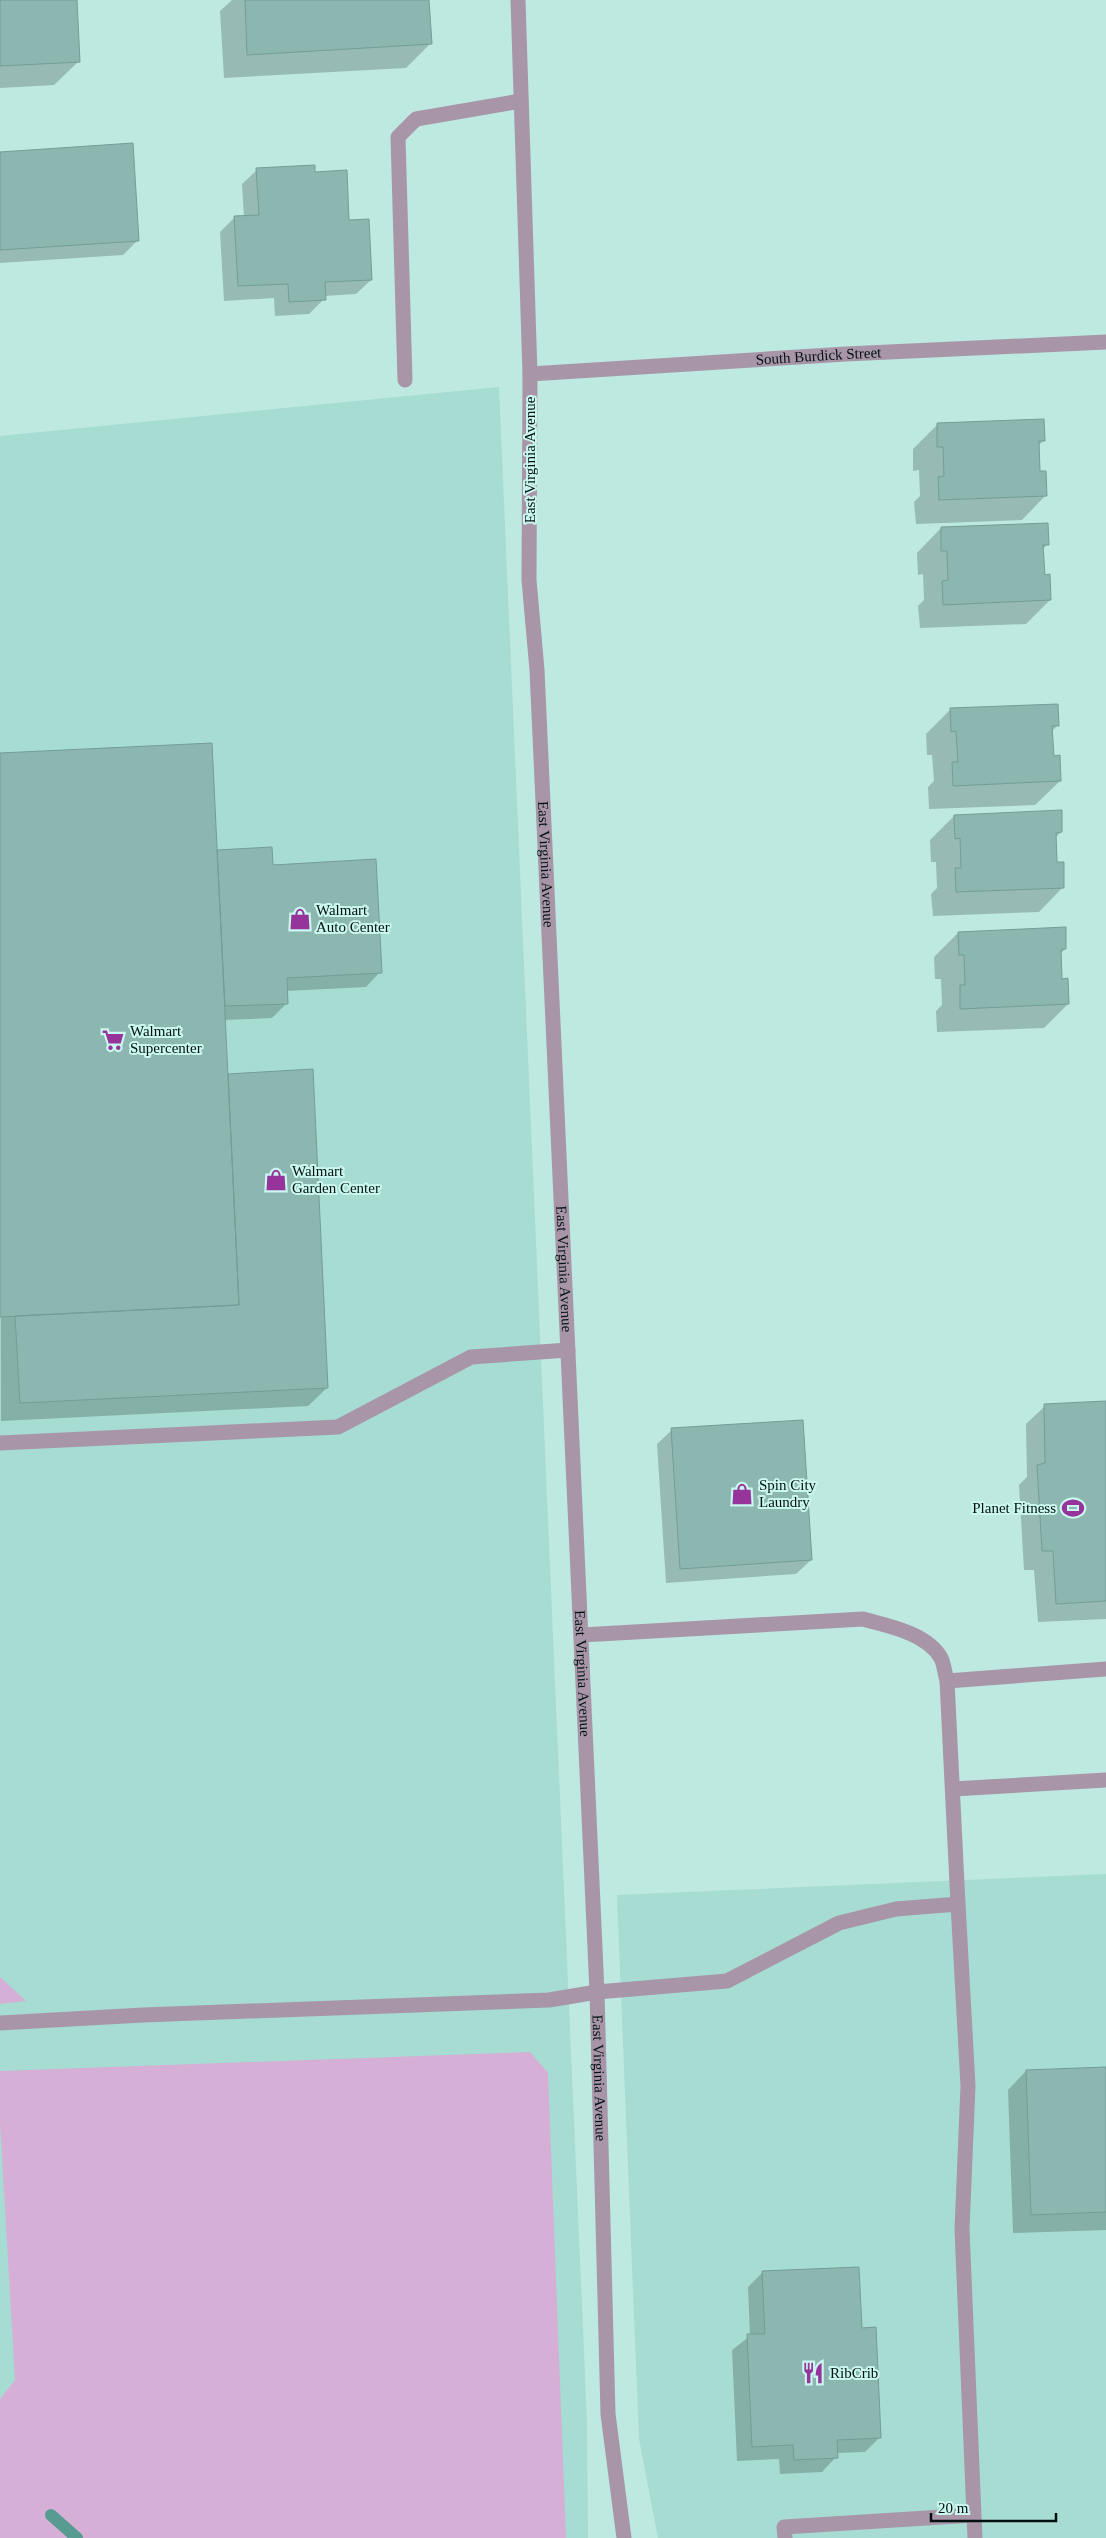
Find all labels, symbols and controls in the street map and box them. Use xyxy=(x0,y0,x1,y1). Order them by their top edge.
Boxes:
street label: South Burdick Street xyxy=(755,344,882,368)
street label: East Virginia Avenue xyxy=(522,396,538,523)
street label: East Virginia Avenue xyxy=(535,801,557,928)
place label: Walmart Auto Center xyxy=(316,902,390,935)
shop icon: Walmart Auto Center xyxy=(287,906,313,932)
place label: Walmart Supercenter xyxy=(130,1023,202,1056)
supermarket icon: Walmart Supercenter xyxy=(100,1027,126,1053)
place label: Walmart Garden Center xyxy=(292,1163,380,1196)
shop icon: Walmart Garden Center xyxy=(263,1167,289,1193)
street label: East Virginia Avenue xyxy=(553,1205,575,1333)
place label: Spin City Laundry xyxy=(759,1477,817,1510)
shop icon: Spin City Laundry xyxy=(729,1481,755,1507)
sports icon: Planet Fitness xyxy=(1060,1495,1086,1521)
place label: Planet Fitness xyxy=(972,1500,1056,1516)
street label: East Virginia Avenue xyxy=(572,1610,593,1737)
street label: East Virginia Avenue xyxy=(590,2015,609,2142)
restaurant icon: RibCrib xyxy=(800,2360,826,2386)
place label: RibCrib xyxy=(830,2365,878,2381)
scale bar xyxy=(931,2490,1056,2522)
text: 20 m xyxy=(938,2500,969,2516)

